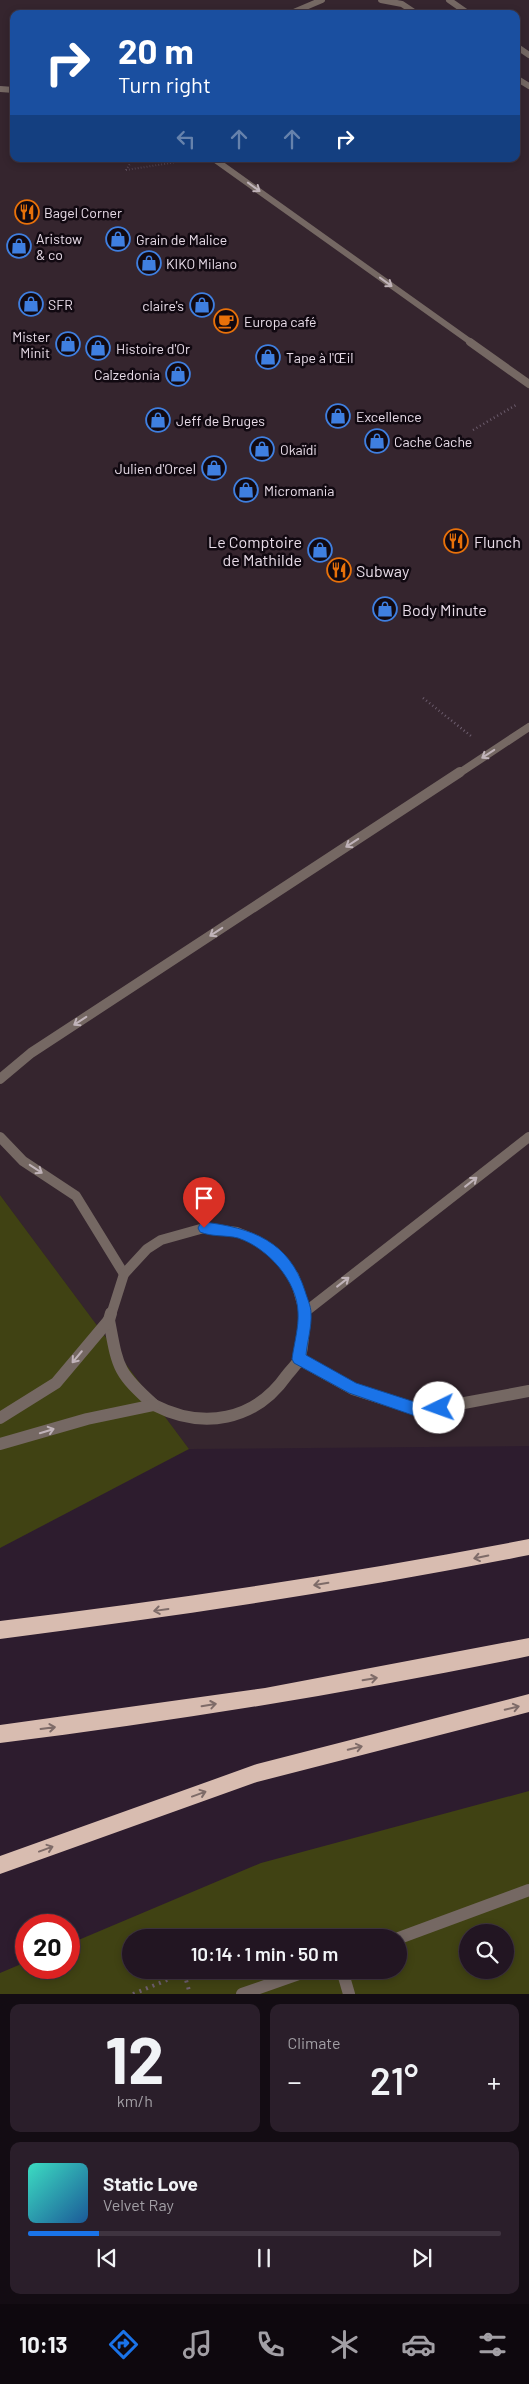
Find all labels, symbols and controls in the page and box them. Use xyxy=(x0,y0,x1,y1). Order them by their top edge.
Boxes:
text: 20 m xyxy=(118,29,194,71)
icon: right xyxy=(35,30,100,95)
text: Turn right xyxy=(118,71,211,97)
icon: left xyxy=(172,125,200,153)
icon: ahead xyxy=(225,125,253,153)
icon: ahead xyxy=(278,125,306,153)
icon: right xyxy=(331,125,359,153)
one-way arrow xyxy=(246,182,260,192)
restaurant icon: Bagel Corner xyxy=(14,199,40,225)
place label: Bagel Corner xyxy=(44,204,122,221)
shop icon: Grain de Malice xyxy=(105,226,131,252)
place label: Aristow & co xyxy=(36,230,82,263)
place label: Grain de Malice xyxy=(136,231,227,248)
shop icon: Aristow & co xyxy=(6,233,32,259)
shop icon: KIKO Milano xyxy=(136,250,162,276)
place label: KIKO Milano xyxy=(166,255,237,272)
one-way arrow xyxy=(378,277,392,287)
shop icon: SFR xyxy=(18,291,44,317)
shop icon: claire's xyxy=(189,292,215,318)
place label: SFR xyxy=(48,296,73,313)
place label: claire's xyxy=(142,297,184,314)
cafe icon: Europa café xyxy=(213,308,239,334)
place label: Europa café xyxy=(244,313,316,330)
place label: Mister Minit xyxy=(12,328,50,361)
shop icon: Mister Minit xyxy=(55,331,81,357)
shop icon: Histoire d'Or xyxy=(85,335,111,361)
place label: Histoire d'Or xyxy=(116,340,190,357)
shop icon: Tape à l'Œil xyxy=(255,344,281,370)
place label: Tape à l'Œil xyxy=(286,349,353,366)
shop icon: Calzedonia xyxy=(165,361,191,387)
place label: Calzedonia xyxy=(94,366,160,383)
shop icon: Excellence xyxy=(325,403,351,429)
shop icon: Jeff de Bruges xyxy=(145,407,171,433)
place label: Excellence xyxy=(356,408,422,425)
place label: Jeff de Bruges xyxy=(176,412,265,429)
shop icon: Cache Cache xyxy=(364,428,390,454)
place label: Cache Cache xyxy=(394,433,472,450)
shop icon: Okaïdi xyxy=(249,436,275,462)
place label: Okaïdi xyxy=(280,441,317,458)
shop icon: Julien d'Orcel xyxy=(201,455,227,481)
place label: Julien d'Orcel xyxy=(115,460,196,477)
shop icon: Micromania xyxy=(233,477,259,503)
place label: Micromania xyxy=(264,482,335,499)
restaurant icon: Flunch xyxy=(443,528,469,554)
place label: Le Comptoire de Mathilde xyxy=(208,532,302,569)
place label: Flunch xyxy=(474,532,521,551)
shop icon: Le Comptoire de Mathilde xyxy=(307,537,333,563)
restaurant icon: Subway xyxy=(326,557,352,583)
place label: Subway xyxy=(356,561,410,580)
shop icon: Body Minute xyxy=(372,596,398,622)
place label: Body Minute xyxy=(402,600,487,619)
one-way arrow xyxy=(481,749,495,759)
one-way arrow xyxy=(346,838,360,848)
one-way arrow xyxy=(210,927,224,937)
one-way arrow xyxy=(74,1016,88,1026)
one-way arrow xyxy=(29,1165,43,1175)
one-way arrow xyxy=(464,1176,477,1187)
pin xyxy=(183,1177,225,1228)
icon: arrive xyxy=(190,1184,218,1212)
one-way arrow xyxy=(337,1277,350,1288)
one-way arrow xyxy=(72,1351,83,1364)
position arrow xyxy=(412,1381,464,1433)
one-way arrow xyxy=(39,1426,54,1435)
one-way arrow xyxy=(474,1552,490,1562)
one-way arrow xyxy=(313,1579,329,1589)
one-way arrow xyxy=(153,1605,169,1615)
one-way arrow xyxy=(361,1674,377,1684)
one-way arrow xyxy=(201,1699,217,1709)
one-way arrow xyxy=(504,1702,520,1712)
one-way arrow xyxy=(40,1723,56,1733)
one-way arrow xyxy=(346,1743,362,1752)
one-way arrow xyxy=(191,1789,206,1798)
one-way arrow xyxy=(38,1844,53,1853)
speed limit sign: 20 xyxy=(15,1914,80,1979)
map controls xyxy=(459,1924,514,1979)
button: search xyxy=(459,1924,514,1979)
text: 10:14 · 1 min · 50 m xyxy=(191,1942,338,1965)
text: 12 xyxy=(105,2019,164,2097)
text: Climate xyxy=(288,2033,340,2052)
text: 21° xyxy=(370,2057,418,2103)
text: − xyxy=(288,2064,302,2098)
text: + xyxy=(487,2064,501,2098)
text: km/h xyxy=(117,2091,153,2110)
text: Static Love xyxy=(103,2172,198,2195)
text: Velvet Ray xyxy=(103,2195,174,2214)
icon: previous xyxy=(93,2244,121,2272)
icon: pause xyxy=(250,2244,278,2272)
icon: next xyxy=(408,2244,436,2272)
icon: directions xyxy=(106,2327,141,2362)
icon: music xyxy=(180,2327,215,2362)
icon: phone xyxy=(253,2327,288,2362)
icon: climate xyxy=(327,2327,362,2362)
icon: car xyxy=(401,2327,436,2362)
icon: filters xyxy=(475,2327,510,2362)
text: 10:13 xyxy=(19,2331,67,2357)

